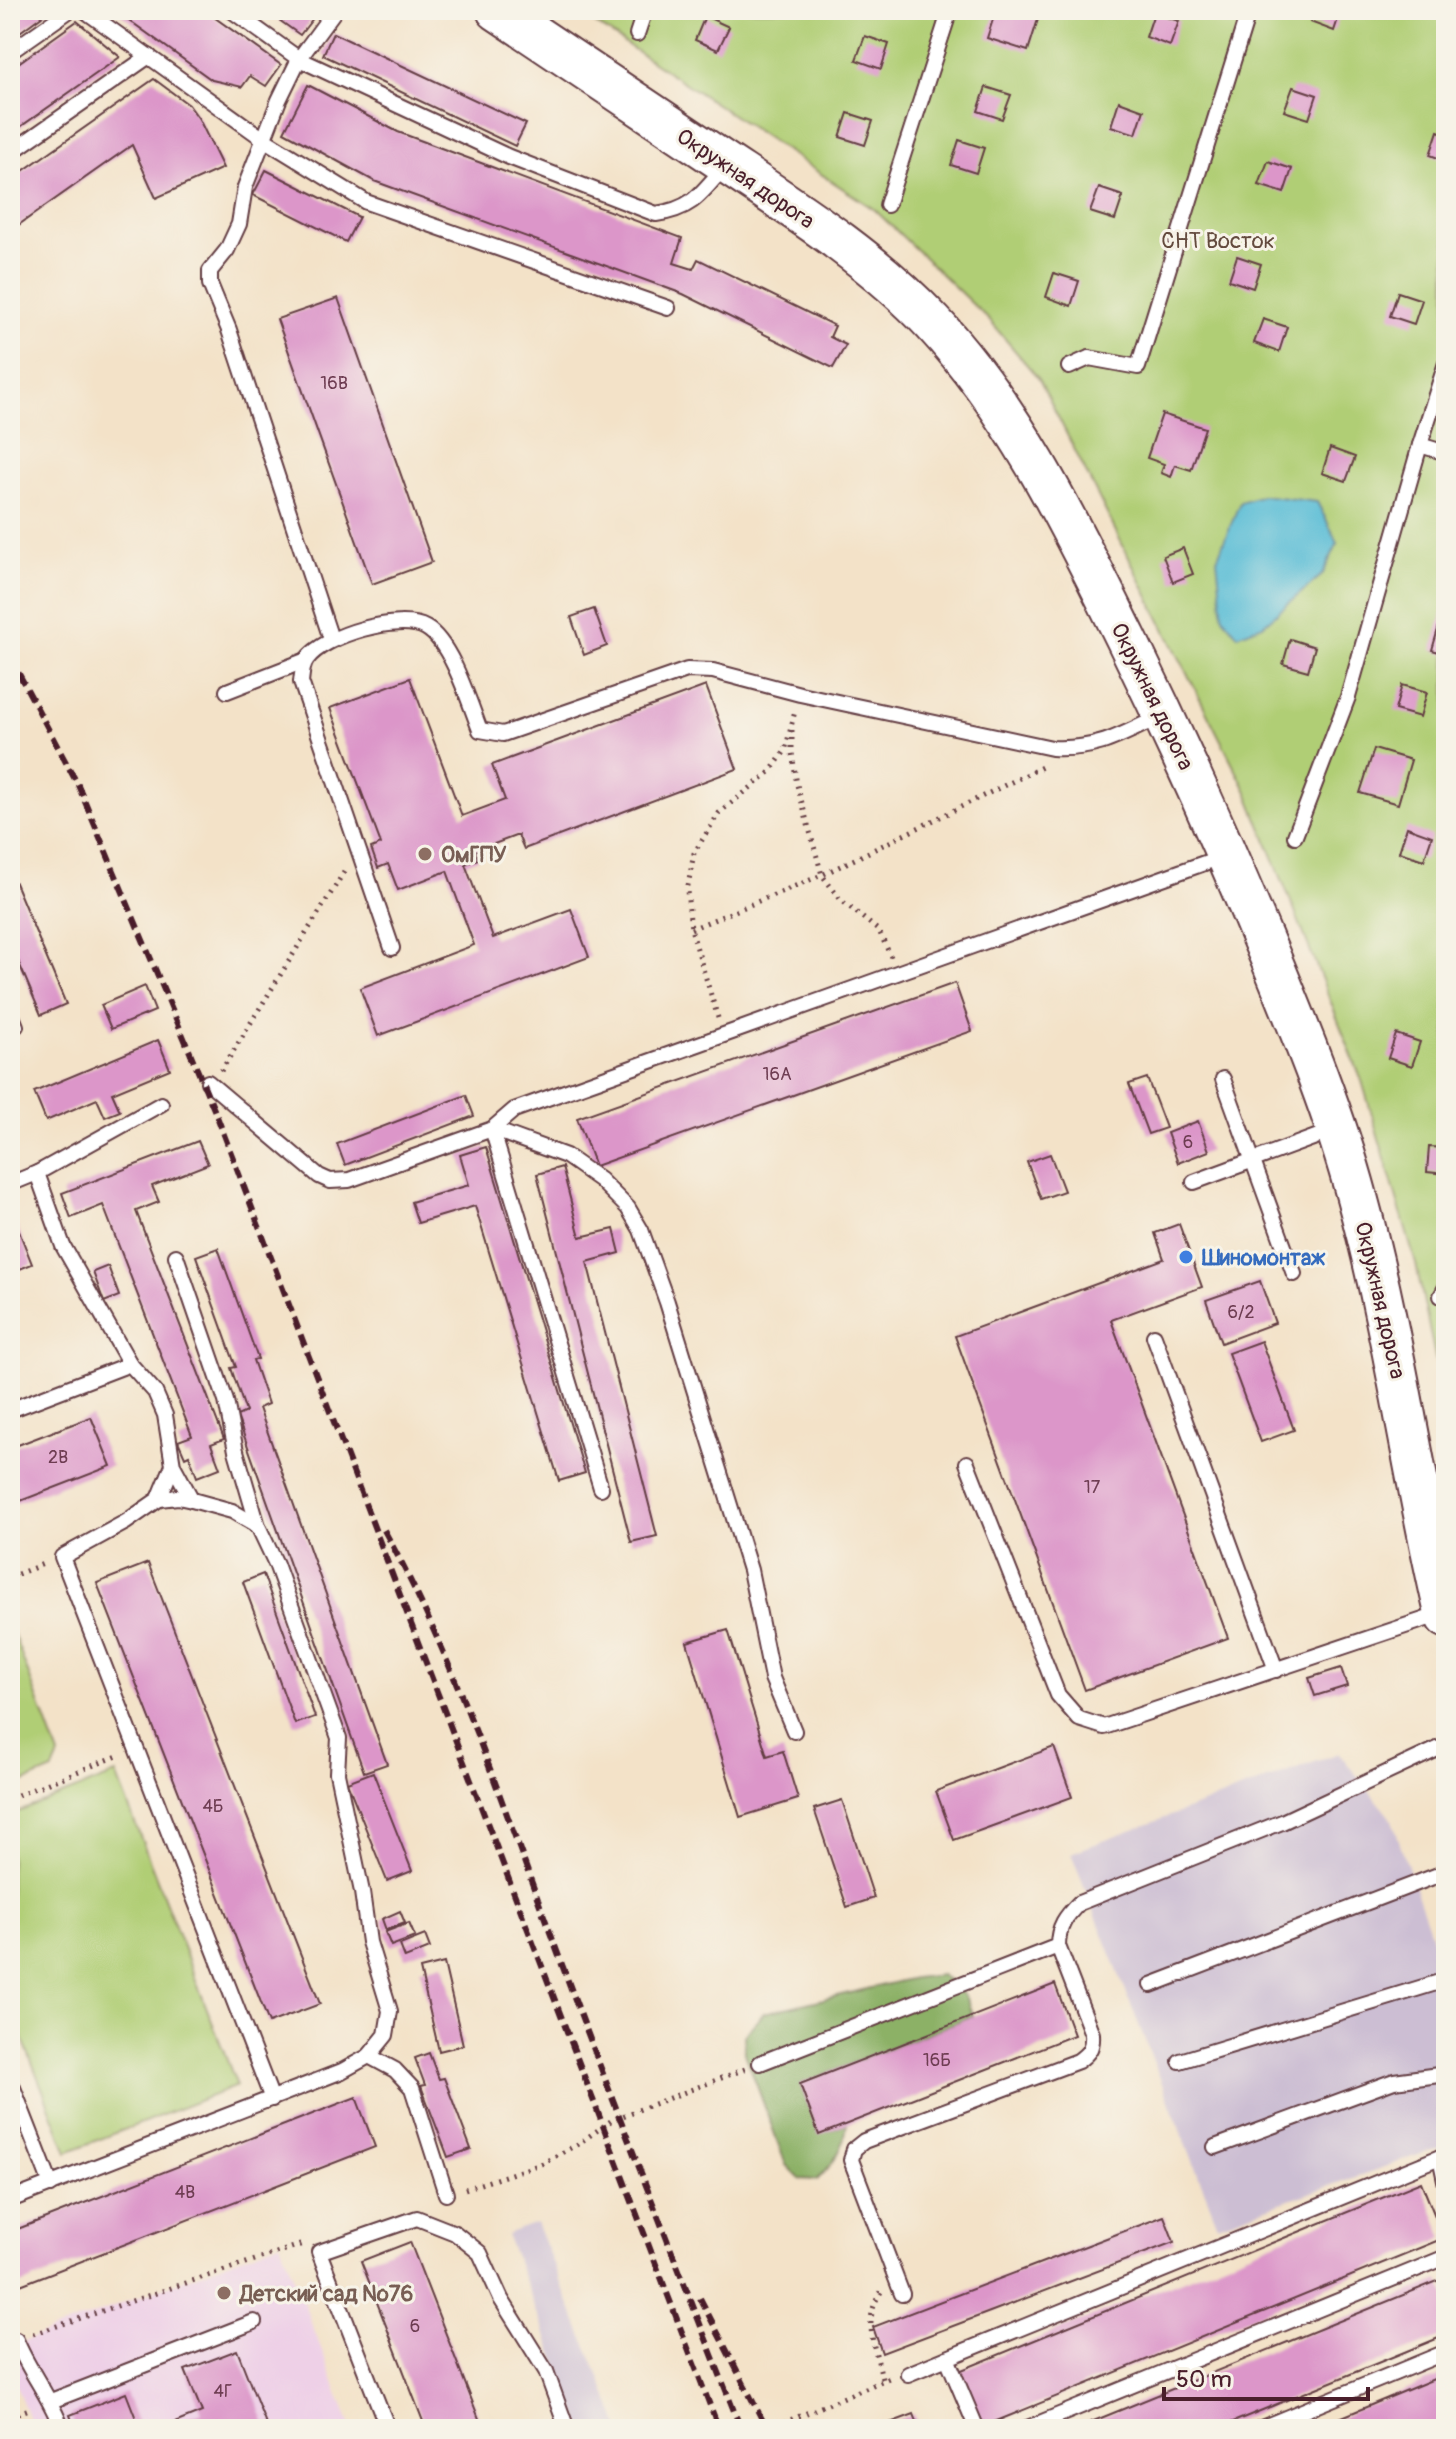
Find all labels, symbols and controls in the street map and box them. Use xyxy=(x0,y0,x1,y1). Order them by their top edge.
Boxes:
street label: Окружная дорога xyxy=(671,122,820,235)
park label: СНТ Восток xyxy=(1161,227,1275,255)
house number: 16В xyxy=(320,372,348,395)
street label: Окружная дорога xyxy=(1104,618,1200,775)
place label: ОмГПУ xyxy=(441,841,507,869)
marker: ОмГПУ xyxy=(416,845,434,863)
house number: 16А xyxy=(762,1063,792,1086)
house number: 6 xyxy=(1183,1131,1193,1154)
street label: Окружная дорога xyxy=(1348,1219,1412,1382)
place label: Шиномонтаж xyxy=(1201,1244,1326,1272)
marker: Шиномонтаж xyxy=(1177,1248,1195,1266)
house number: 6/2 xyxy=(1228,1301,1255,1324)
house number: 2В xyxy=(48,1446,68,1469)
house number: 17 xyxy=(1084,1476,1101,1499)
house number: 4Б xyxy=(202,1795,224,1818)
house number: 16Б xyxy=(923,2049,951,2072)
house number: 4В xyxy=(175,2181,195,2204)
place label: Детский сад №76 xyxy=(238,2280,413,2308)
marker: Детский сад №76 xyxy=(215,2284,233,2302)
house number: 6 xyxy=(410,2315,420,2338)
scale bar xyxy=(1164,2351,1368,2401)
text: 50 m xyxy=(1176,2365,1232,2394)
house number: 4Г xyxy=(213,2380,233,2403)

